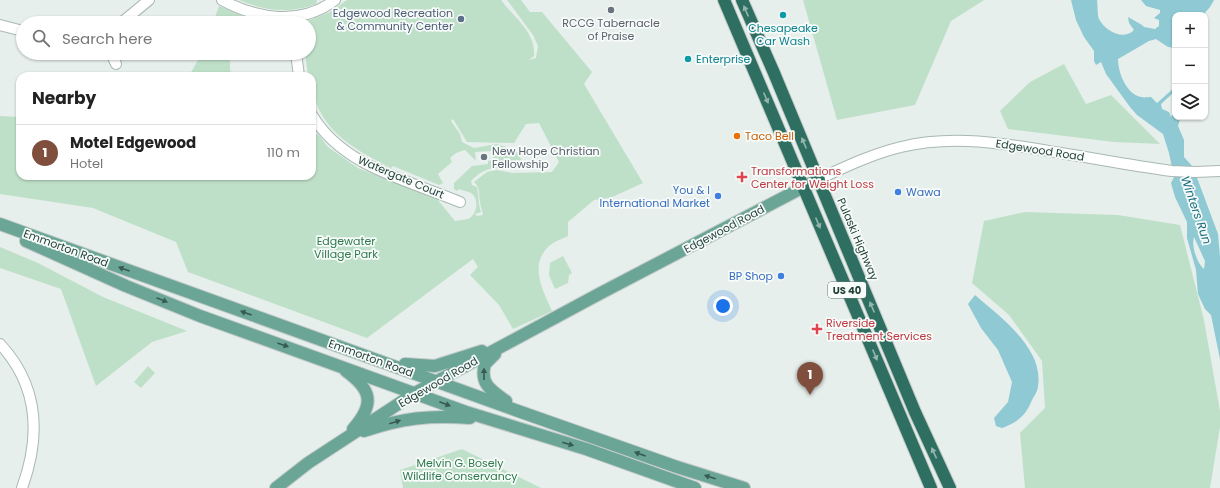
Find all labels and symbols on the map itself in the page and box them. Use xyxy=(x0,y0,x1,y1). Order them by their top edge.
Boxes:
place label: Edgewood Recreation & Community Center xyxy=(333,5,453,34)
marker: RCCG Tabernacle of Praise xyxy=(606,5,616,15)
one-way arrow xyxy=(743,5,749,17)
marker: Chesapeake Car Wash xyxy=(778,10,788,20)
marker: Edgewood Recreation & Community Center xyxy=(456,14,466,24)
place label: RCCG Tabernacle of Praise xyxy=(562,15,660,44)
place label: Chesapeake Car Wash xyxy=(748,20,818,49)
place label: Enterprise xyxy=(696,51,751,67)
marker: Enterprise xyxy=(683,54,693,64)
one-way arrow xyxy=(763,93,769,105)
place label: Taco Bell xyxy=(745,128,794,144)
marker: Taco Bell xyxy=(732,131,742,141)
street label: Edgewood Road xyxy=(995,135,1085,165)
one-way arrow xyxy=(800,137,806,149)
place label: New Hope Christian Fellowship xyxy=(492,143,600,172)
street label: Watergate Court xyxy=(355,152,447,202)
marker: New Hope Christian Fellowship xyxy=(479,152,489,162)
place label: Transformations Center for Weight Loss xyxy=(751,163,874,192)
marker: Transformations Center for Weight Loss xyxy=(736,171,748,183)
water label: Winters Run xyxy=(1177,173,1216,246)
place label: You & I International Market xyxy=(599,182,710,211)
place label: Wawa xyxy=(906,184,941,200)
marker: Wawa xyxy=(893,187,903,197)
marker: You & I International Market xyxy=(713,191,723,201)
street label: Pulaski Highway xyxy=(833,195,883,283)
street label: Edgewood Road xyxy=(681,201,767,257)
one-way arrow xyxy=(816,217,822,229)
street label: Emmorton Road xyxy=(21,225,111,271)
park label: Edgewater Village Park xyxy=(314,233,378,262)
one-way arrow xyxy=(117,265,129,271)
place label: BP Shop xyxy=(729,268,773,284)
marker: BP Shop xyxy=(776,271,786,281)
road number: US 40 xyxy=(828,282,866,298)
your location xyxy=(713,296,733,316)
one-way arrow xyxy=(156,298,168,304)
one-way arrow xyxy=(869,302,875,313)
one-way arrow xyxy=(240,309,252,315)
place label: Riverside Treatment Services xyxy=(826,315,932,344)
marker: Riverside Treatment Services xyxy=(811,323,823,335)
street label: Emmorton Road xyxy=(326,335,416,381)
one-way arrow xyxy=(277,343,289,349)
one-way arrow xyxy=(872,350,878,362)
street label: Edgewood Road xyxy=(395,353,481,411)
pin: 1 xyxy=(797,362,823,395)
one-way arrow xyxy=(481,367,487,380)
one-way arrow xyxy=(439,401,451,407)
one-way arrow xyxy=(389,419,401,425)
one-way arrow xyxy=(563,441,575,447)
one-way arrow xyxy=(931,447,937,458)
one-way arrow xyxy=(634,450,646,456)
park label: Melvin G. Bosely Wildlife Conservancy xyxy=(402,455,518,484)
one-way arrow xyxy=(704,474,716,480)

